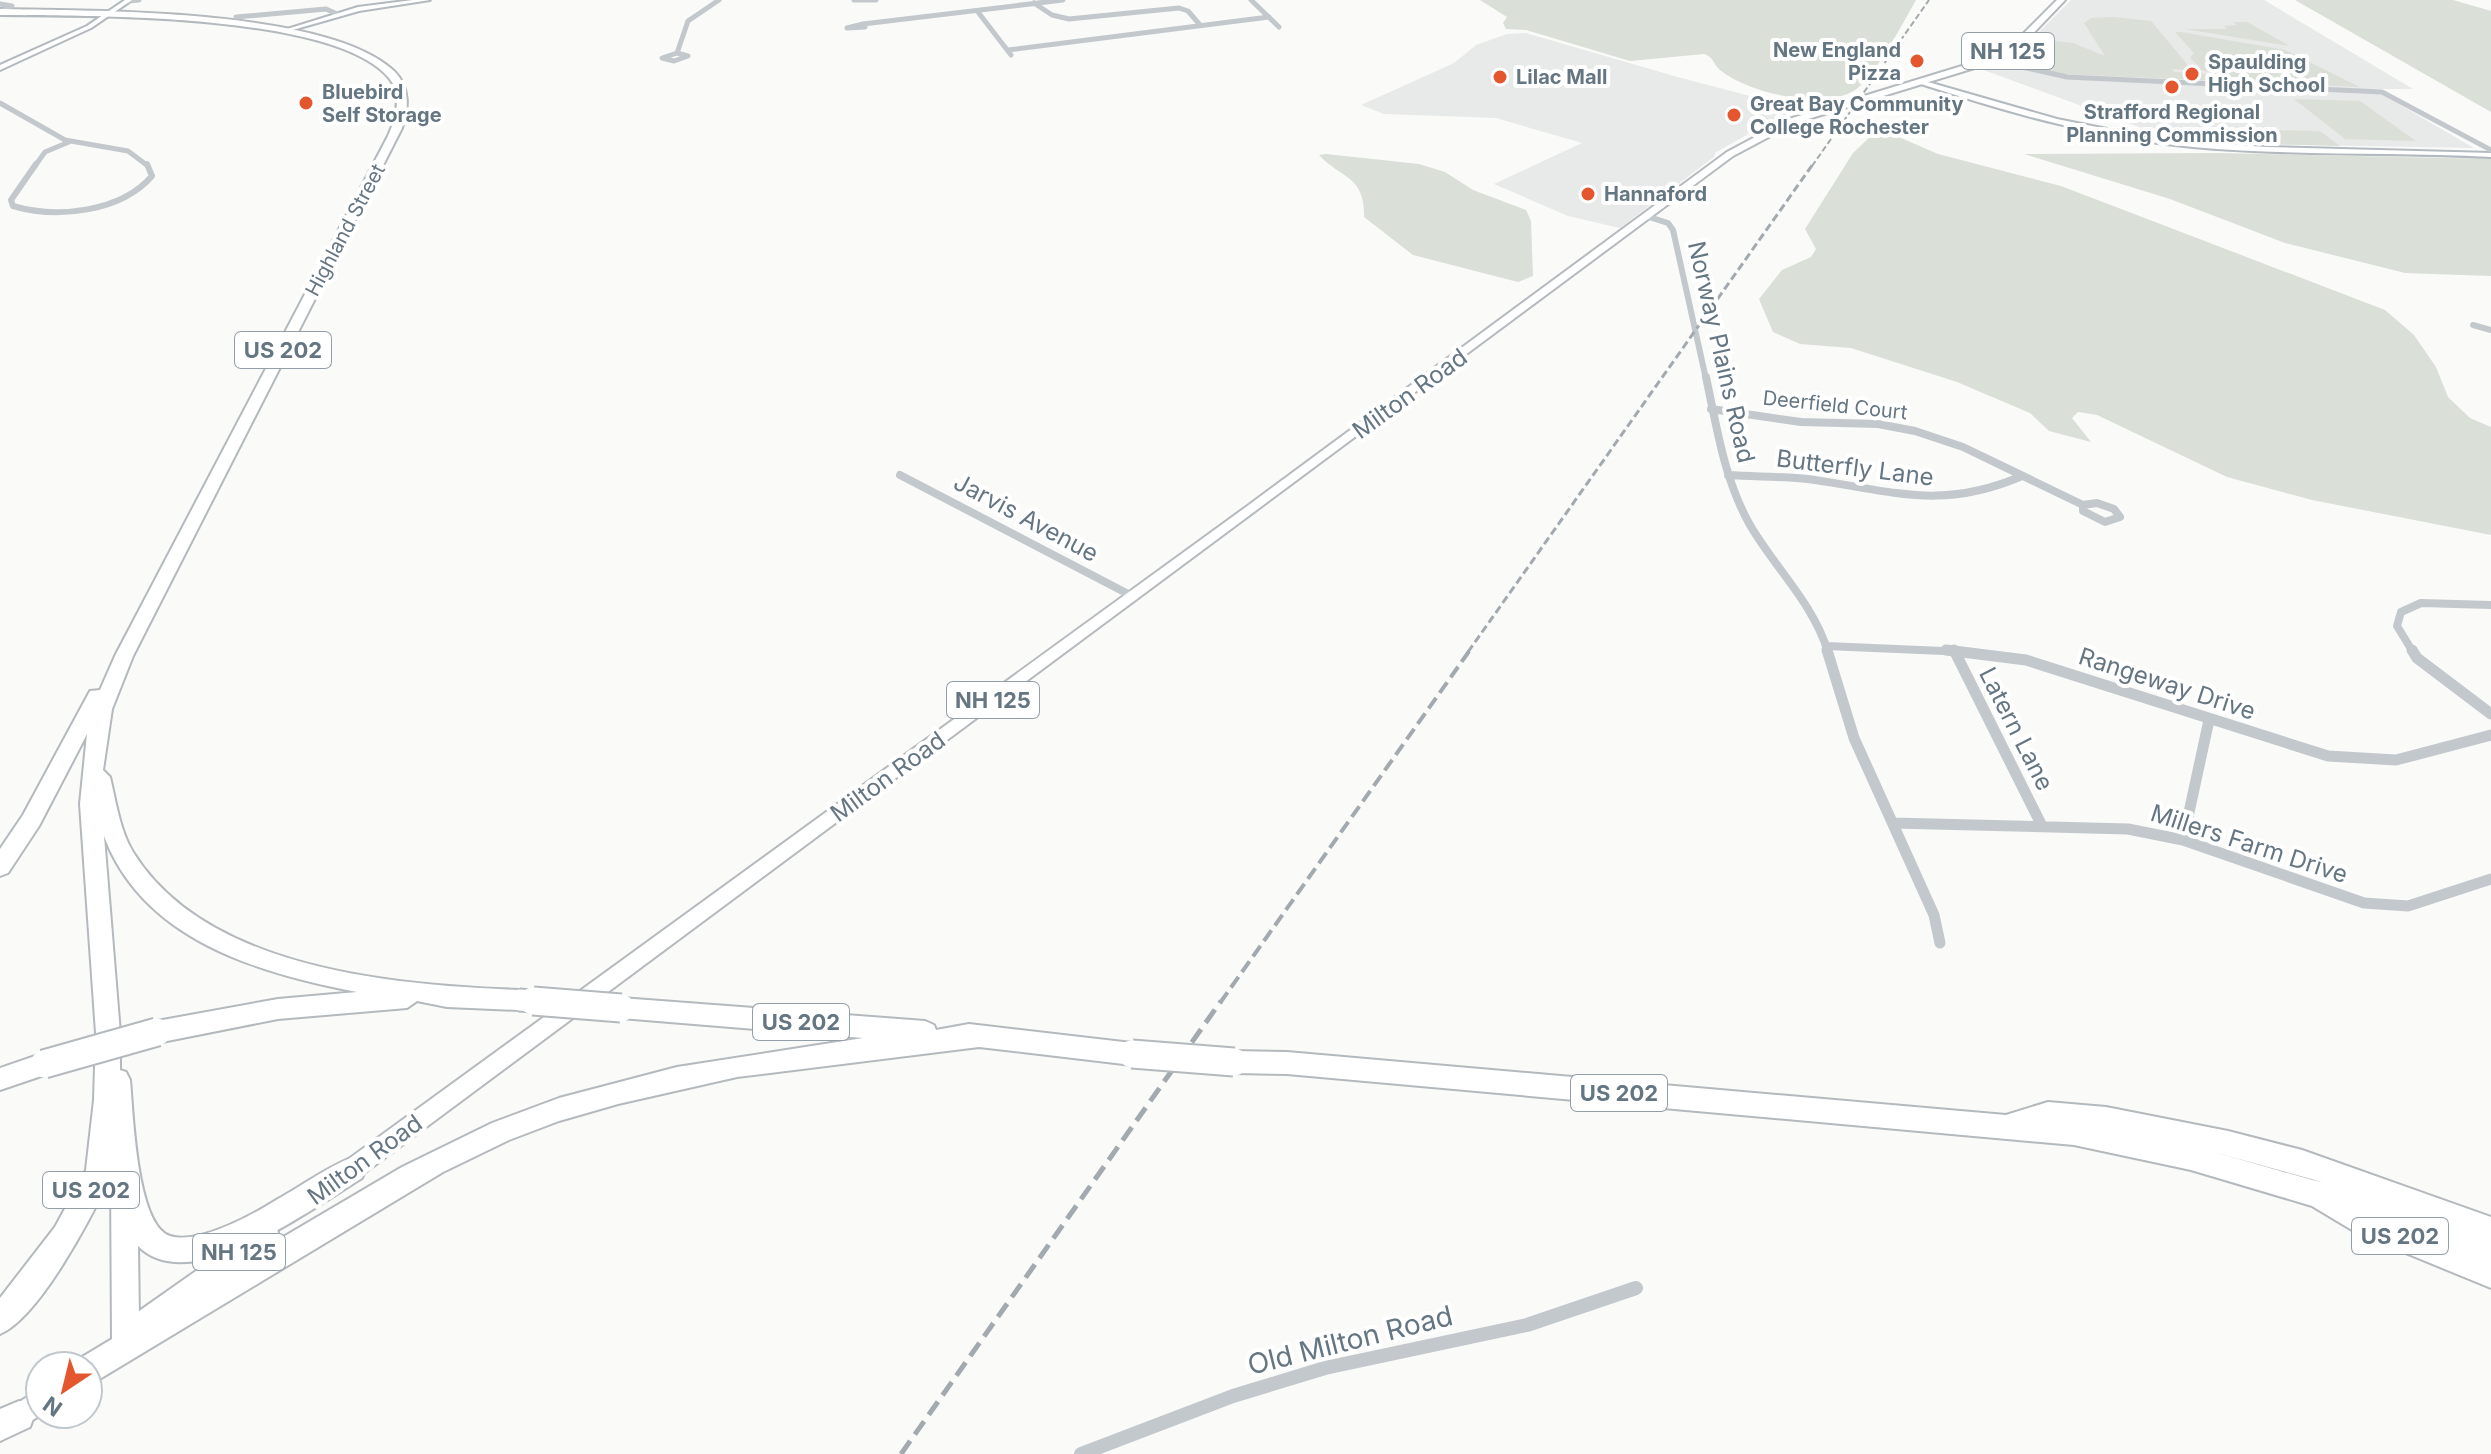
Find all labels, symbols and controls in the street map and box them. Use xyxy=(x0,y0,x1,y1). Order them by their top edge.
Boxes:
road number: NH 125 xyxy=(1962,33,2054,69)
place label: New England Pizza xyxy=(1773,38,1901,85)
place label: Spaulding High School xyxy=(2208,50,2325,97)
marker: New England Pizza xyxy=(1908,52,1926,70)
place label: Lilac Mall xyxy=(1516,65,1607,89)
marker: Spaulding High School xyxy=(2183,65,2201,83)
marker: Lilac Mall xyxy=(1491,68,1509,86)
marker: Strafford Regional Planning Commission xyxy=(2163,78,2181,96)
place label: Bluebird Self Storage xyxy=(322,80,442,127)
place label: Great Bay Community College Rochester xyxy=(1750,92,1963,139)
marker: Bluebird Self Storage xyxy=(297,94,315,112)
place label: Strafford Regional Planning Commission xyxy=(2066,100,2278,147)
marker: Great Bay Community College Rochester xyxy=(1725,106,1743,124)
street label: Highland Street xyxy=(300,160,390,300)
place label: Hannaford xyxy=(1604,182,1707,206)
marker: Hannaford xyxy=(1579,185,1597,203)
street label: Norway Plains Road xyxy=(1682,238,1761,466)
road number: US 202 xyxy=(235,332,331,368)
street label: Milton Road xyxy=(1347,342,1473,445)
street label: Deerfield Court xyxy=(1762,385,1909,425)
street label: Butterfly Lane xyxy=(1775,443,1935,492)
street label: Jarvis Avenue xyxy=(949,467,1104,568)
street label: Rangeway Drive xyxy=(2075,641,2259,726)
street label: Latern Lane xyxy=(1973,662,2060,795)
road number: NH 125 xyxy=(947,682,1039,718)
street label: Milton Road xyxy=(825,725,951,828)
street label: Millers Farm Drive xyxy=(2147,798,2351,889)
road number: US 202 xyxy=(753,1004,849,1040)
road number: US 202 xyxy=(1571,1075,1667,1111)
street label: Milton Road xyxy=(302,1108,428,1211)
road number: US 202 xyxy=(43,1172,139,1208)
road number: US 202 xyxy=(2352,1218,2448,1254)
road number: NH 125 xyxy=(193,1234,285,1270)
street label: Old Milton Road xyxy=(1244,1298,1456,1382)
north arrow xyxy=(24,1350,104,1430)
text: N xyxy=(38,1391,67,1422)

